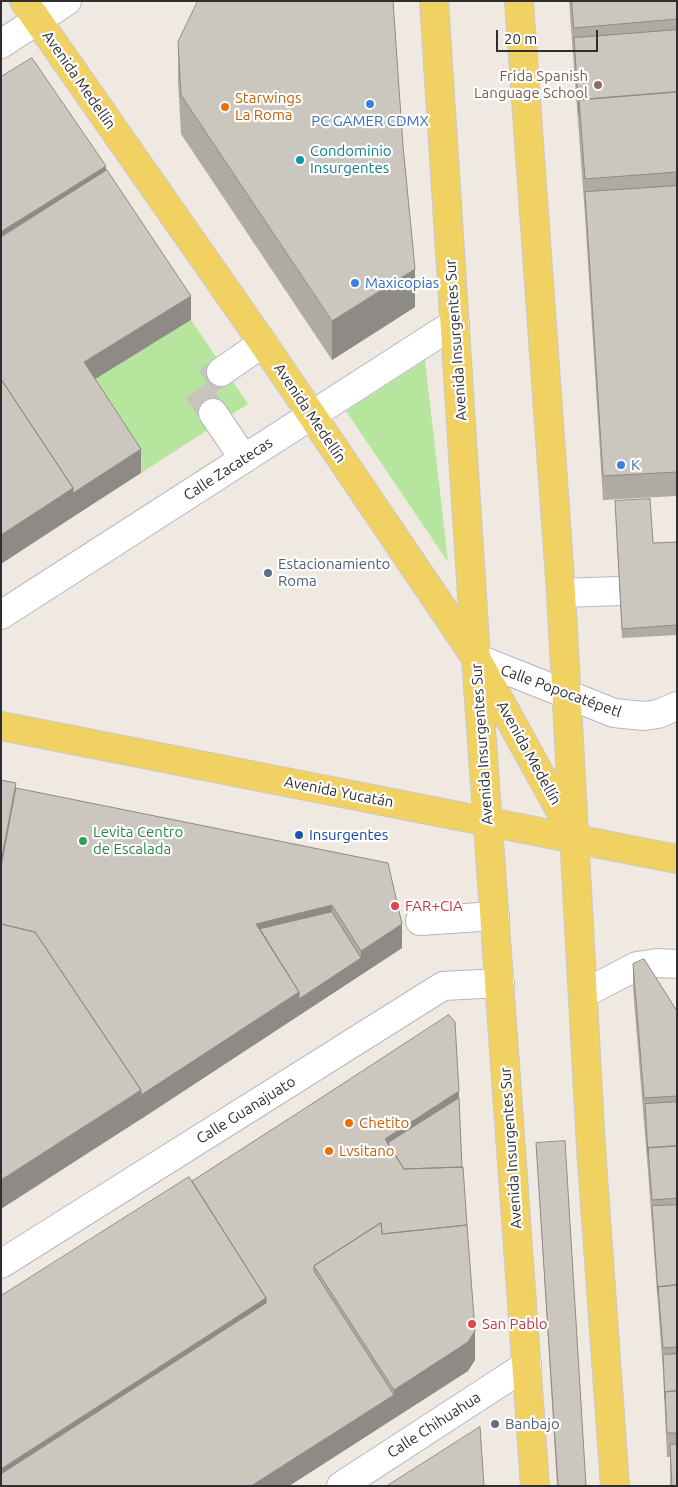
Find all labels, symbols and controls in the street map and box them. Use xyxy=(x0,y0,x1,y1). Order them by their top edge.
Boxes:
scale bar xyxy=(498,20,600,52)
street label: Avenida Medellín xyxy=(38,27,120,133)
text: 20 m xyxy=(504,30,537,47)
place label: Frida Spanish Language School xyxy=(474,67,588,102)
marker: Frida Spanish Language School xyxy=(592,79,604,91)
place label: Starwings La Roma xyxy=(235,89,301,124)
marker: PC GAMER CDMX xyxy=(364,98,376,110)
marker: Starwings La Roma xyxy=(219,101,231,113)
place label: PC GAMER CDMX xyxy=(311,112,429,130)
place label: Condominio Insurgentes xyxy=(310,142,392,177)
marker: Condominio Insurgentes xyxy=(294,154,306,166)
street label: Avenida Insurgentes Sur xyxy=(441,259,471,421)
place label: Maxicopias xyxy=(365,274,439,292)
marker: Maxicopias xyxy=(349,277,361,289)
street label: Avenida Medellín xyxy=(270,360,350,466)
street label: Calle Zacatecas xyxy=(180,433,276,505)
place label: K xyxy=(631,456,640,474)
marker: K xyxy=(615,459,627,471)
place label: Estacionamiento Roma xyxy=(278,555,390,590)
marker: Estacionamiento Roma xyxy=(262,567,274,579)
street label: Calle Popocatépetl xyxy=(498,661,624,721)
street label: Avenida Insurgentes Sur xyxy=(467,663,497,825)
street label: Avenida Medellín xyxy=(493,698,565,808)
street label: Avenida Yucatán xyxy=(283,773,395,811)
place label: Levita Centro de Escalada xyxy=(93,823,183,858)
place label: Insurgentes xyxy=(309,826,388,844)
marker: Insurgentes xyxy=(293,829,305,841)
marker: Levita Centro de Escalada xyxy=(77,835,89,847)
place label: FAR+CIA xyxy=(405,897,463,915)
marker: FAR+CIA xyxy=(389,900,401,912)
street label: Avenida Insurgentes Sur xyxy=(496,1067,526,1229)
street label: Calle Guanajuato xyxy=(193,1072,299,1148)
place label: Chetito xyxy=(359,1114,409,1132)
marker: Chetito xyxy=(343,1117,355,1129)
place label: Lvsitano xyxy=(339,1142,395,1160)
marker: Lvsitano xyxy=(323,1145,335,1157)
place label: San Pablo xyxy=(482,1315,548,1333)
marker: San Pablo xyxy=(466,1318,478,1330)
street label: Calle Chihuahua xyxy=(384,1388,484,1462)
place label: Banbajo xyxy=(505,1415,560,1433)
marker: Banbajo xyxy=(489,1418,501,1430)

